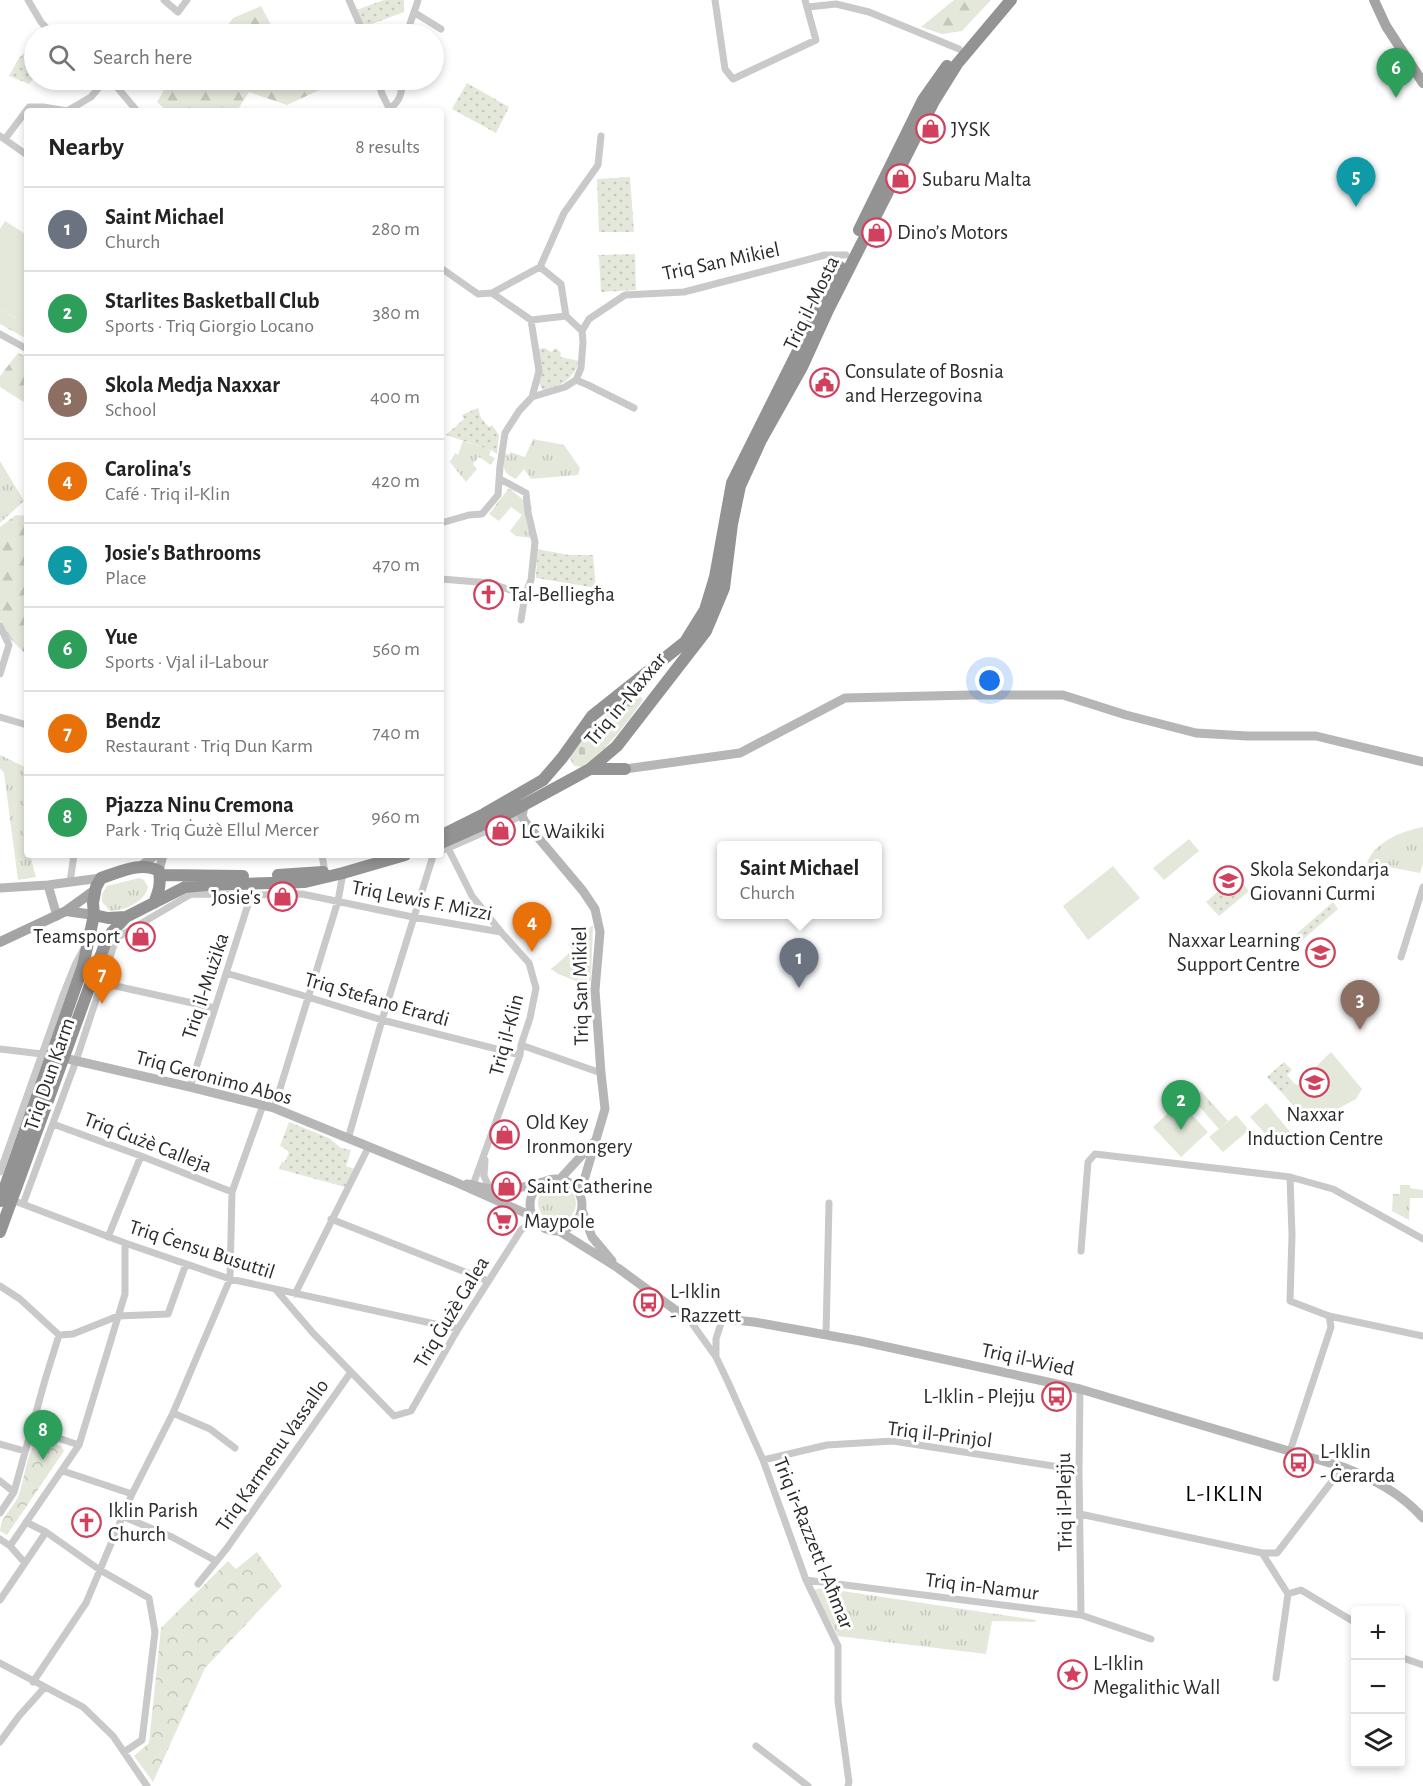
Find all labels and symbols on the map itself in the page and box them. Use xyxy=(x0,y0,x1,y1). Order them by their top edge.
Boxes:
pin: 6 xyxy=(1376,48,1416,98)
shop icon: JYSK xyxy=(914,113,946,145)
place label: JYSK xyxy=(951,119,991,140)
pin: 5 xyxy=(1336,158,1376,207)
shop icon: Subaru Malta xyxy=(885,163,917,195)
place label: Subaru Malta xyxy=(922,169,1032,190)
shop icon: Dino’s Motors xyxy=(860,216,892,248)
place label: Dino’s Motors xyxy=(897,222,1008,243)
street label: Triq San Mikiel xyxy=(660,239,782,284)
street label: Triq il-Mosta xyxy=(780,253,843,354)
place label: Consulate of Bosnia and Herzegovina xyxy=(845,361,1004,406)
public building icon: Consulate of Bosnia and Herzegovina xyxy=(808,367,840,399)
church icon: Tal-Belliegħa xyxy=(472,578,504,610)
place label: Tal-Belliegħa xyxy=(509,584,615,605)
street label: Triq in-Naxxar xyxy=(581,649,670,750)
your location xyxy=(975,666,1004,695)
shop icon: LC Waikiki xyxy=(484,815,516,847)
place label: LC Waikiki xyxy=(521,821,605,842)
place label: Skola Sekondarja Giovanni Curmi xyxy=(1250,859,1390,904)
school or university icon: Skola Sekondarja Giovanni Curmi xyxy=(1213,865,1245,897)
street label: Triq Lewis F. Mizzi xyxy=(350,877,494,924)
shop icon: Josie's xyxy=(266,881,298,913)
place label: Josie's xyxy=(211,887,261,908)
pin: 4 xyxy=(512,902,552,952)
shop icon: Teamsport xyxy=(125,920,157,952)
place label: Teamsport xyxy=(33,926,120,947)
street label: Triq San Mikiel xyxy=(569,926,592,1046)
street label: Triq il-Mużika xyxy=(178,930,233,1042)
place label: Naxxar Learning Support Centre xyxy=(1167,930,1301,975)
school or university icon: Naxxar Learning Support Centre xyxy=(1305,936,1337,968)
pin: 1 xyxy=(780,938,818,988)
pin: 7 xyxy=(82,954,122,1004)
street label: Triq Stefano Erardi xyxy=(302,969,452,1030)
pin: 3 xyxy=(1340,980,1380,1030)
street label: Triq il-Klin xyxy=(486,992,527,1078)
street label: Triq Dun Karm xyxy=(20,1015,79,1133)
street label: Triq Geronimo Abos xyxy=(133,1046,294,1108)
school or university icon: Naxxar Induction Centre xyxy=(1299,1067,1331,1099)
pin: 2 xyxy=(1162,1080,1200,1130)
place label: Naxxar Induction Centre xyxy=(1247,1104,1383,1149)
street label: Triq Ġużè Calleja xyxy=(81,1107,215,1177)
place label: Old Key Ironmongery xyxy=(526,1112,633,1157)
shop icon: Old Key Ironmongery xyxy=(489,1118,521,1150)
shop icon: Saint Catherine xyxy=(490,1170,522,1202)
place label: Saint Catherine xyxy=(527,1176,653,1197)
supermarket icon: Maypole xyxy=(487,1205,519,1237)
place label: Maypole xyxy=(524,1211,595,1232)
street label: Triq Ċensu Busuttil xyxy=(126,1215,278,1283)
street label: Triq Ġużè Galea xyxy=(409,1252,493,1372)
place label: L-Iklin - Razzett xyxy=(670,1281,741,1326)
bus stop icon: L-Iklin - Razzett xyxy=(633,1287,665,1319)
street label: Triq il-Wied xyxy=(980,1339,1076,1380)
street label: Triq Karmenu Vassallo xyxy=(212,1375,333,1535)
bus stop icon: L-Iklin - Plejju xyxy=(1040,1380,1072,1412)
place label: L-Iklin - Plejju xyxy=(923,1386,1035,1407)
pin: 8 xyxy=(24,1410,63,1460)
street label: Triq il-Prinjol xyxy=(886,1418,994,1451)
place label: L-Iklin - Ġerarda xyxy=(1320,1441,1395,1486)
bus stop icon: L-Iklin - Ġerarda xyxy=(1283,1447,1315,1479)
street label: Triq il-Plejju xyxy=(1053,1452,1076,1552)
street label: Triq ir-Razzett l-Aħmar xyxy=(770,1454,858,1632)
district label: L-IKLIN xyxy=(1185,1482,1265,1506)
place label: Iklin Parish Church xyxy=(108,1500,198,1545)
church icon: Iklin Parish Church xyxy=(71,1506,103,1538)
street label: Triq in-Namur xyxy=(924,1569,1040,1604)
place label: L-Iklin Megalithic Wall xyxy=(1093,1653,1221,1698)
place icon: L-Iklin Megalithic Wall xyxy=(1056,1659,1088,1691)

